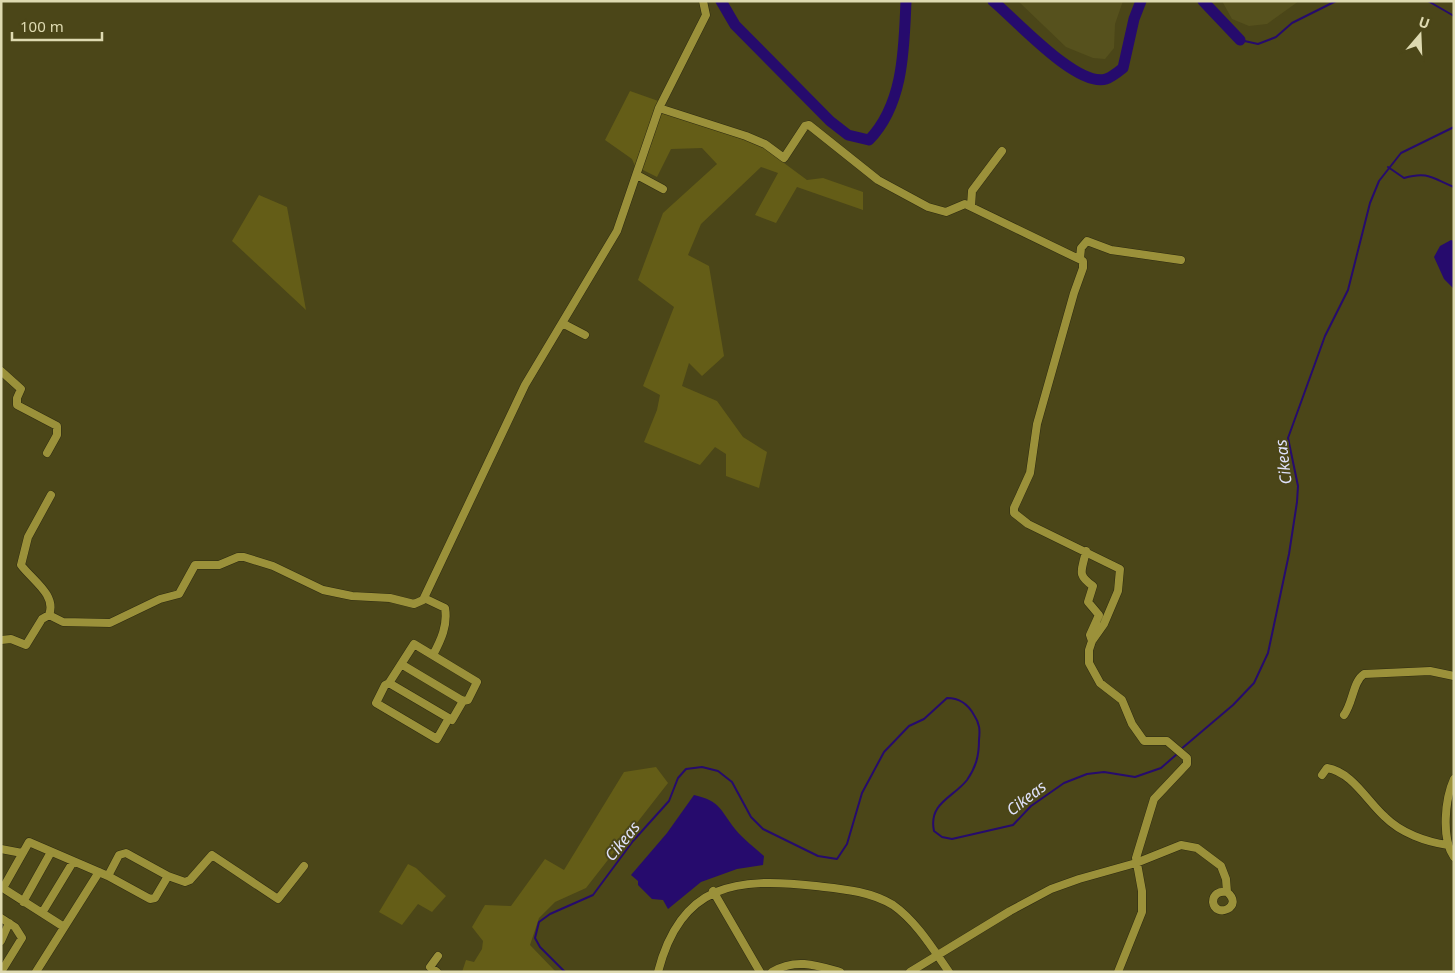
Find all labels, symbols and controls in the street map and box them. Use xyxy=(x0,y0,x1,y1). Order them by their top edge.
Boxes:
scale bar xyxy=(12,10,102,42)
north arrow xyxy=(1395,10,1445,60)
text: U xyxy=(1416,12,1432,33)
text: 100 m xyxy=(20,16,64,36)
water label: Cikeas xyxy=(1269,438,1297,486)
water label: Cikeas xyxy=(1001,775,1051,821)
water label: Cikeas xyxy=(599,816,645,865)

